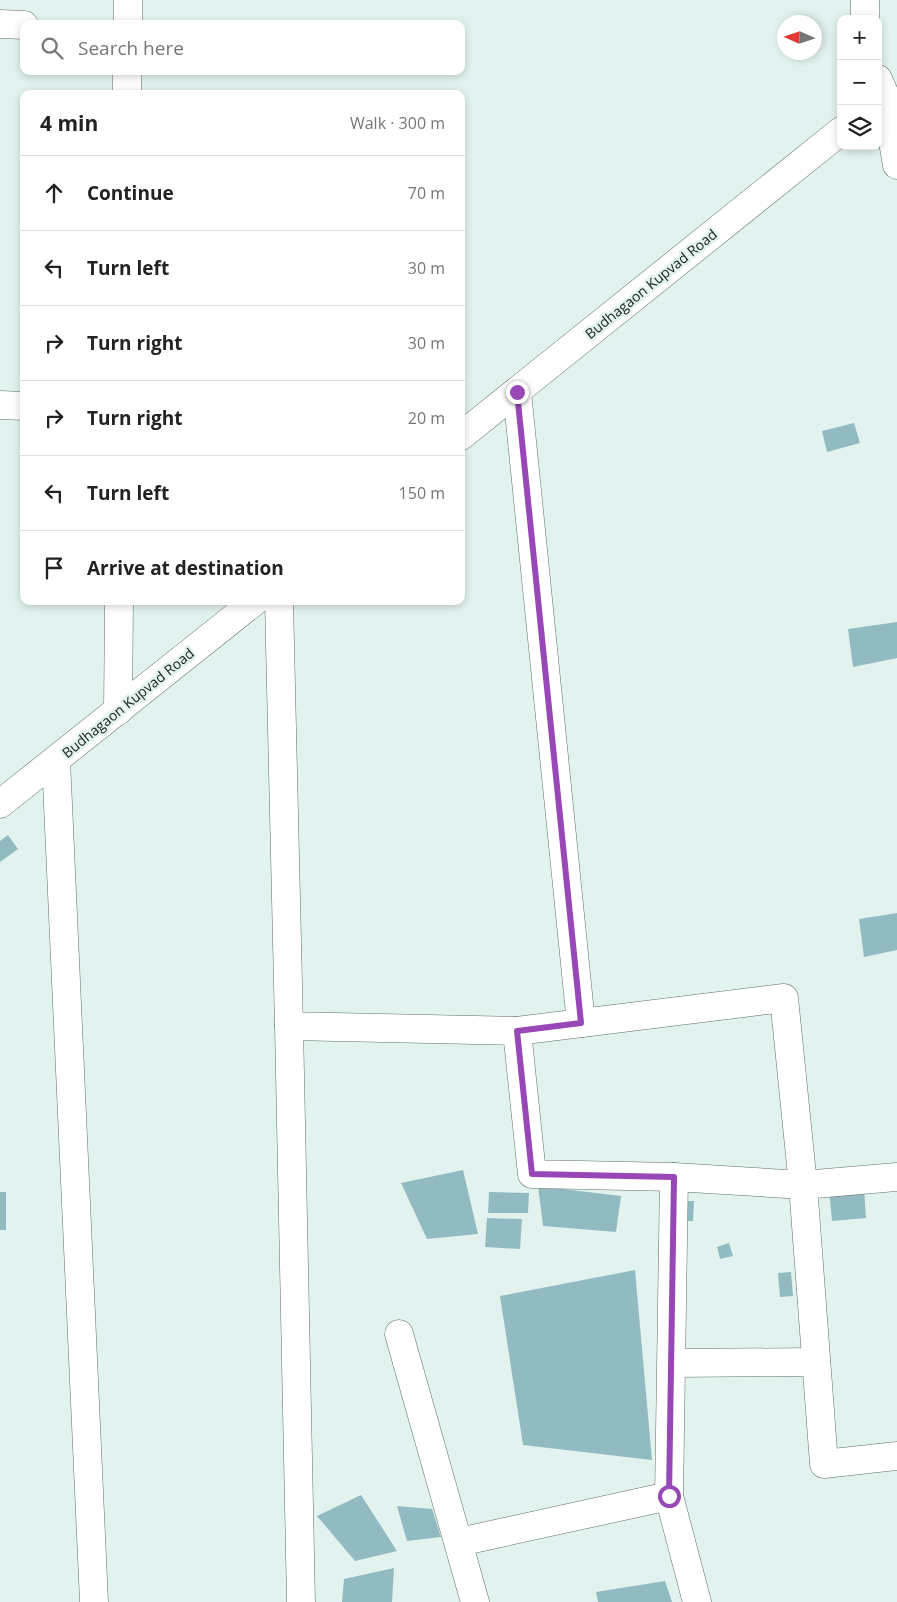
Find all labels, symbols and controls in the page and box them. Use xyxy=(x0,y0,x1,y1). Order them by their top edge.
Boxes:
north arrow xyxy=(777,15,822,60)
map controls xyxy=(837,15,882,150)
button: + xyxy=(837,15,882,60)
search box xyxy=(20,20,465,75)
icon: search xyxy=(38,34,66,62)
text: Search here xyxy=(78,35,184,61)
button: − xyxy=(837,60,882,105)
button: layers xyxy=(837,105,882,150)
text: 4 min xyxy=(40,109,98,137)
text: Walk · 300 m xyxy=(350,112,445,134)
icon: ahead xyxy=(40,179,68,207)
text: Continue xyxy=(87,180,174,206)
text: 70 m xyxy=(408,182,445,204)
street label: Budhagaon Kupvad Road xyxy=(581,224,721,343)
icon: left xyxy=(40,254,68,282)
text: Turn left xyxy=(87,255,169,281)
text: 30 m xyxy=(408,257,445,279)
icon: right xyxy=(40,329,68,357)
text: Turn right xyxy=(87,330,182,356)
text: 30 m xyxy=(408,332,445,354)
route end xyxy=(506,381,529,404)
icon: right xyxy=(40,404,68,432)
text: Turn right xyxy=(87,405,182,431)
text: 20 m xyxy=(408,407,445,429)
icon: left xyxy=(40,479,68,507)
text: Turn left xyxy=(87,480,169,506)
text: 150 m xyxy=(399,482,445,504)
icon: arrive xyxy=(40,554,68,582)
text: Arrive at destination xyxy=(87,555,284,581)
street label: Budhagaon Kupvad Road xyxy=(58,643,198,762)
route start xyxy=(658,1485,681,1508)

